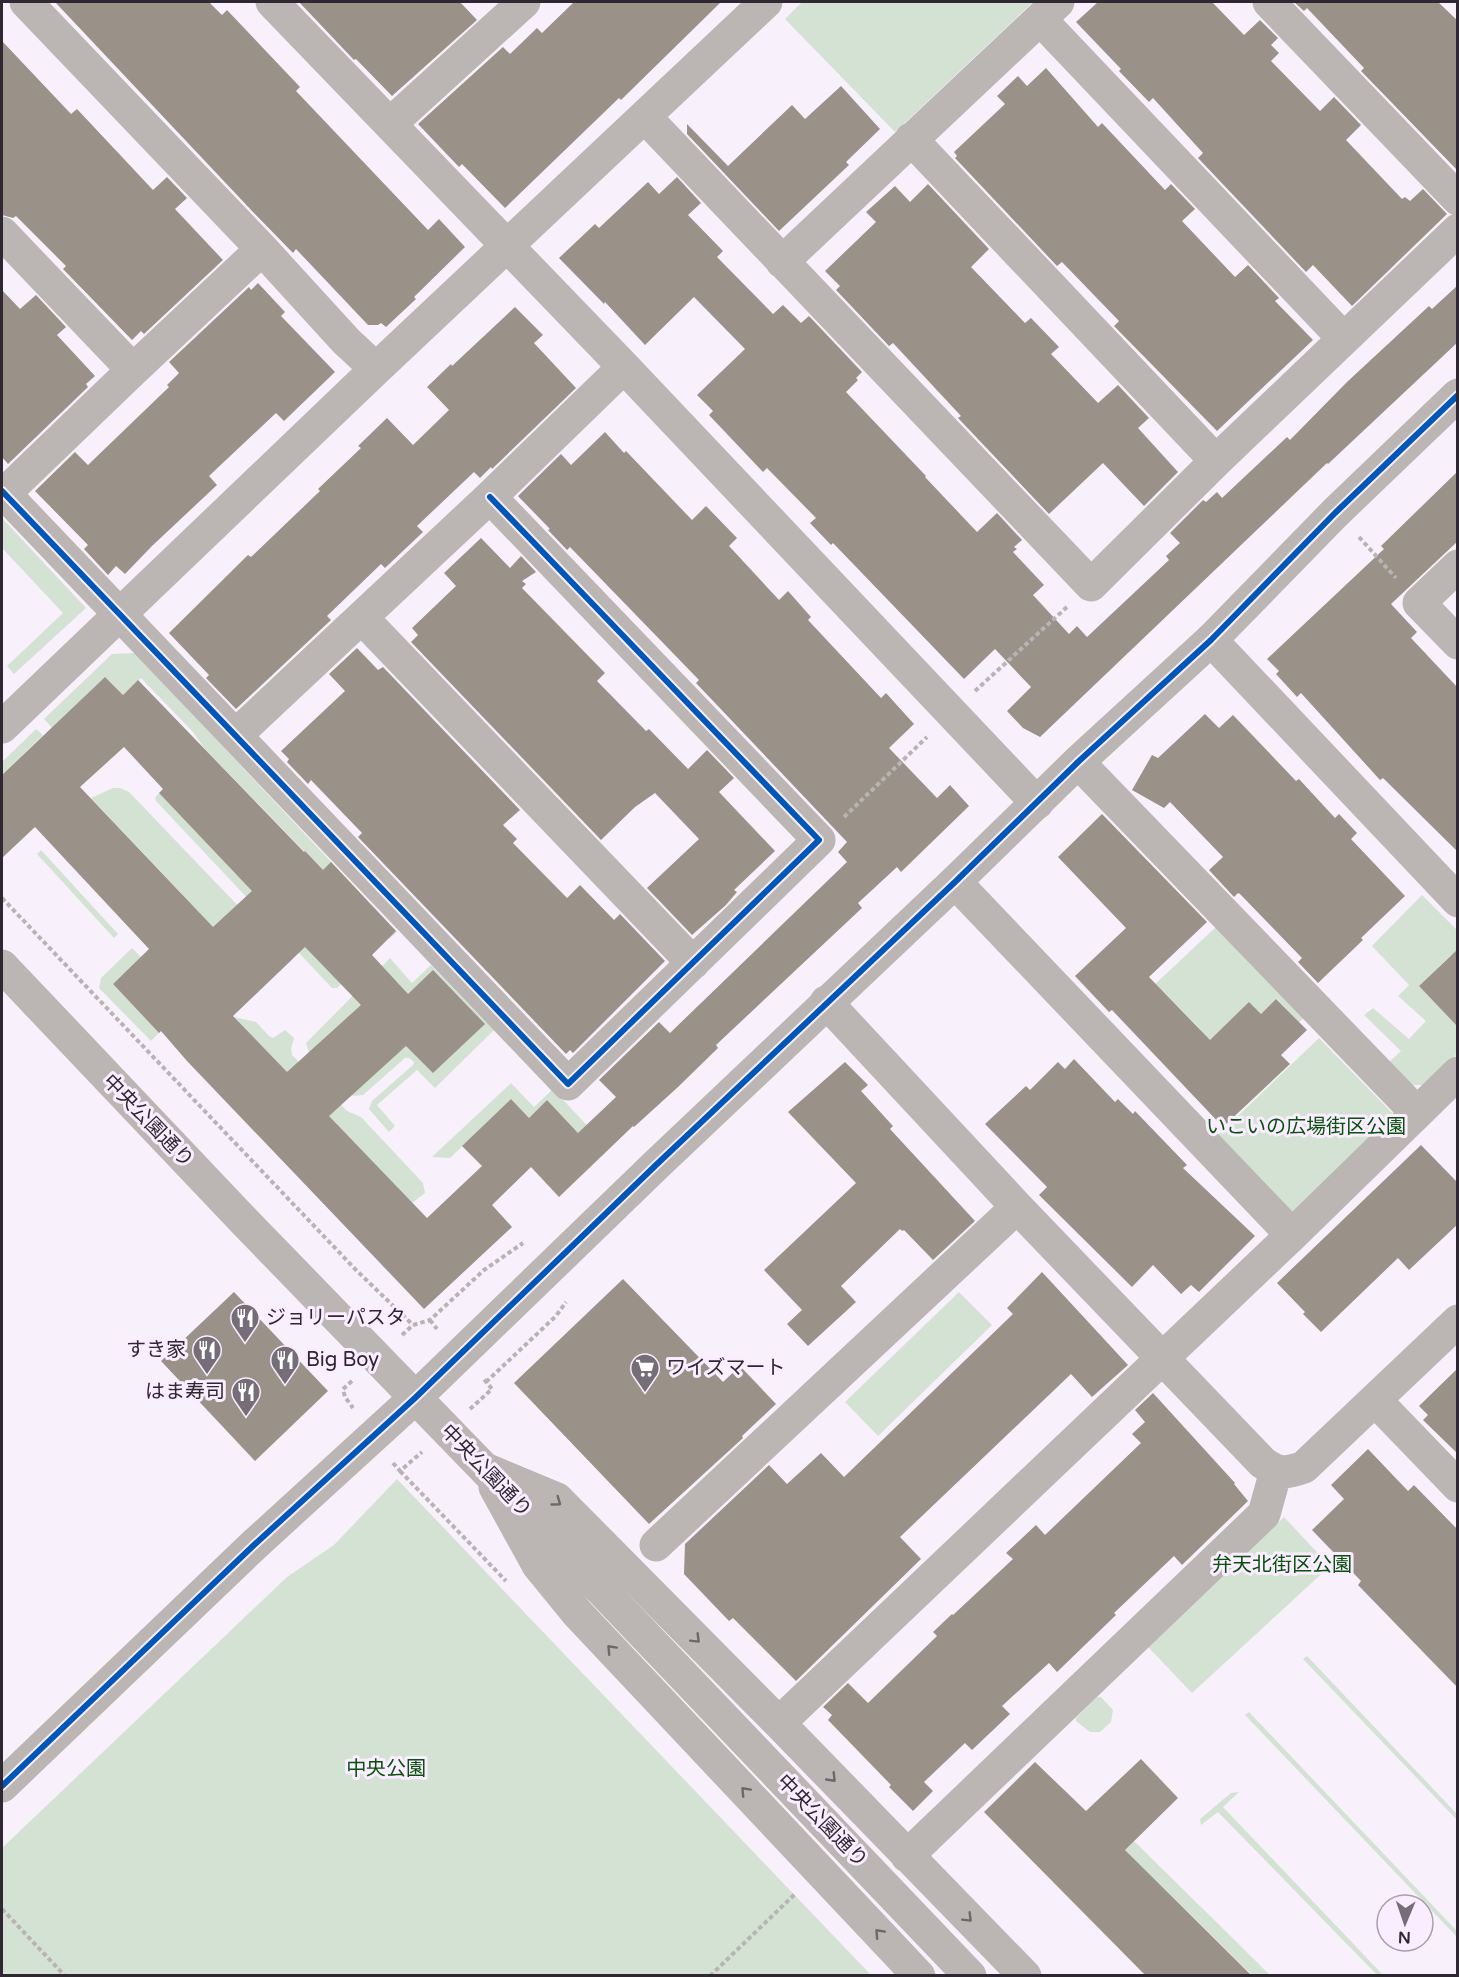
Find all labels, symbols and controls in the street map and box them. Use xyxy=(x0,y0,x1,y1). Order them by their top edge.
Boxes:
street label: 中央公園通り xyxy=(98,1070,198,1172)
park label: いこいの広場街区公園 xyxy=(1206,1115,1406,1139)
restaurant icon: ジョリーパスタ xyxy=(229,1302,261,1344)
place label: ジョリーパスタ xyxy=(266,1306,406,1330)
restaurant icon: すき家 xyxy=(191,1334,223,1376)
place label: すき家 xyxy=(126,1338,186,1362)
restaurant icon: Big Boy xyxy=(269,1344,301,1386)
place label: Big Boy xyxy=(306,1348,379,1372)
supermarket icon: ワイズマート xyxy=(629,1352,661,1394)
place label: ワイズマート xyxy=(666,1356,785,1380)
restaurant icon: はま寿司 xyxy=(230,1376,262,1418)
place label: はま寿司 xyxy=(145,1380,225,1404)
street label: 中央公園通り xyxy=(436,1420,536,1522)
one-way arrow xyxy=(550,1495,561,1506)
park label: 弁天北街区公園 xyxy=(1212,1553,1352,1577)
one-way arrow xyxy=(688,1631,699,1642)
one-way arrow xyxy=(608,1646,619,1657)
park label: 中央公園 xyxy=(346,1757,426,1781)
street label: 中央公園通り xyxy=(772,1770,872,1872)
one-way arrow xyxy=(825,1770,836,1781)
one-way arrow xyxy=(741,1787,752,1798)
north arrow xyxy=(1375,1893,1435,1953)
one-way arrow xyxy=(961,1911,972,1921)
text: N xyxy=(1398,1927,1411,1947)
one-way arrow xyxy=(875,1929,886,1940)

